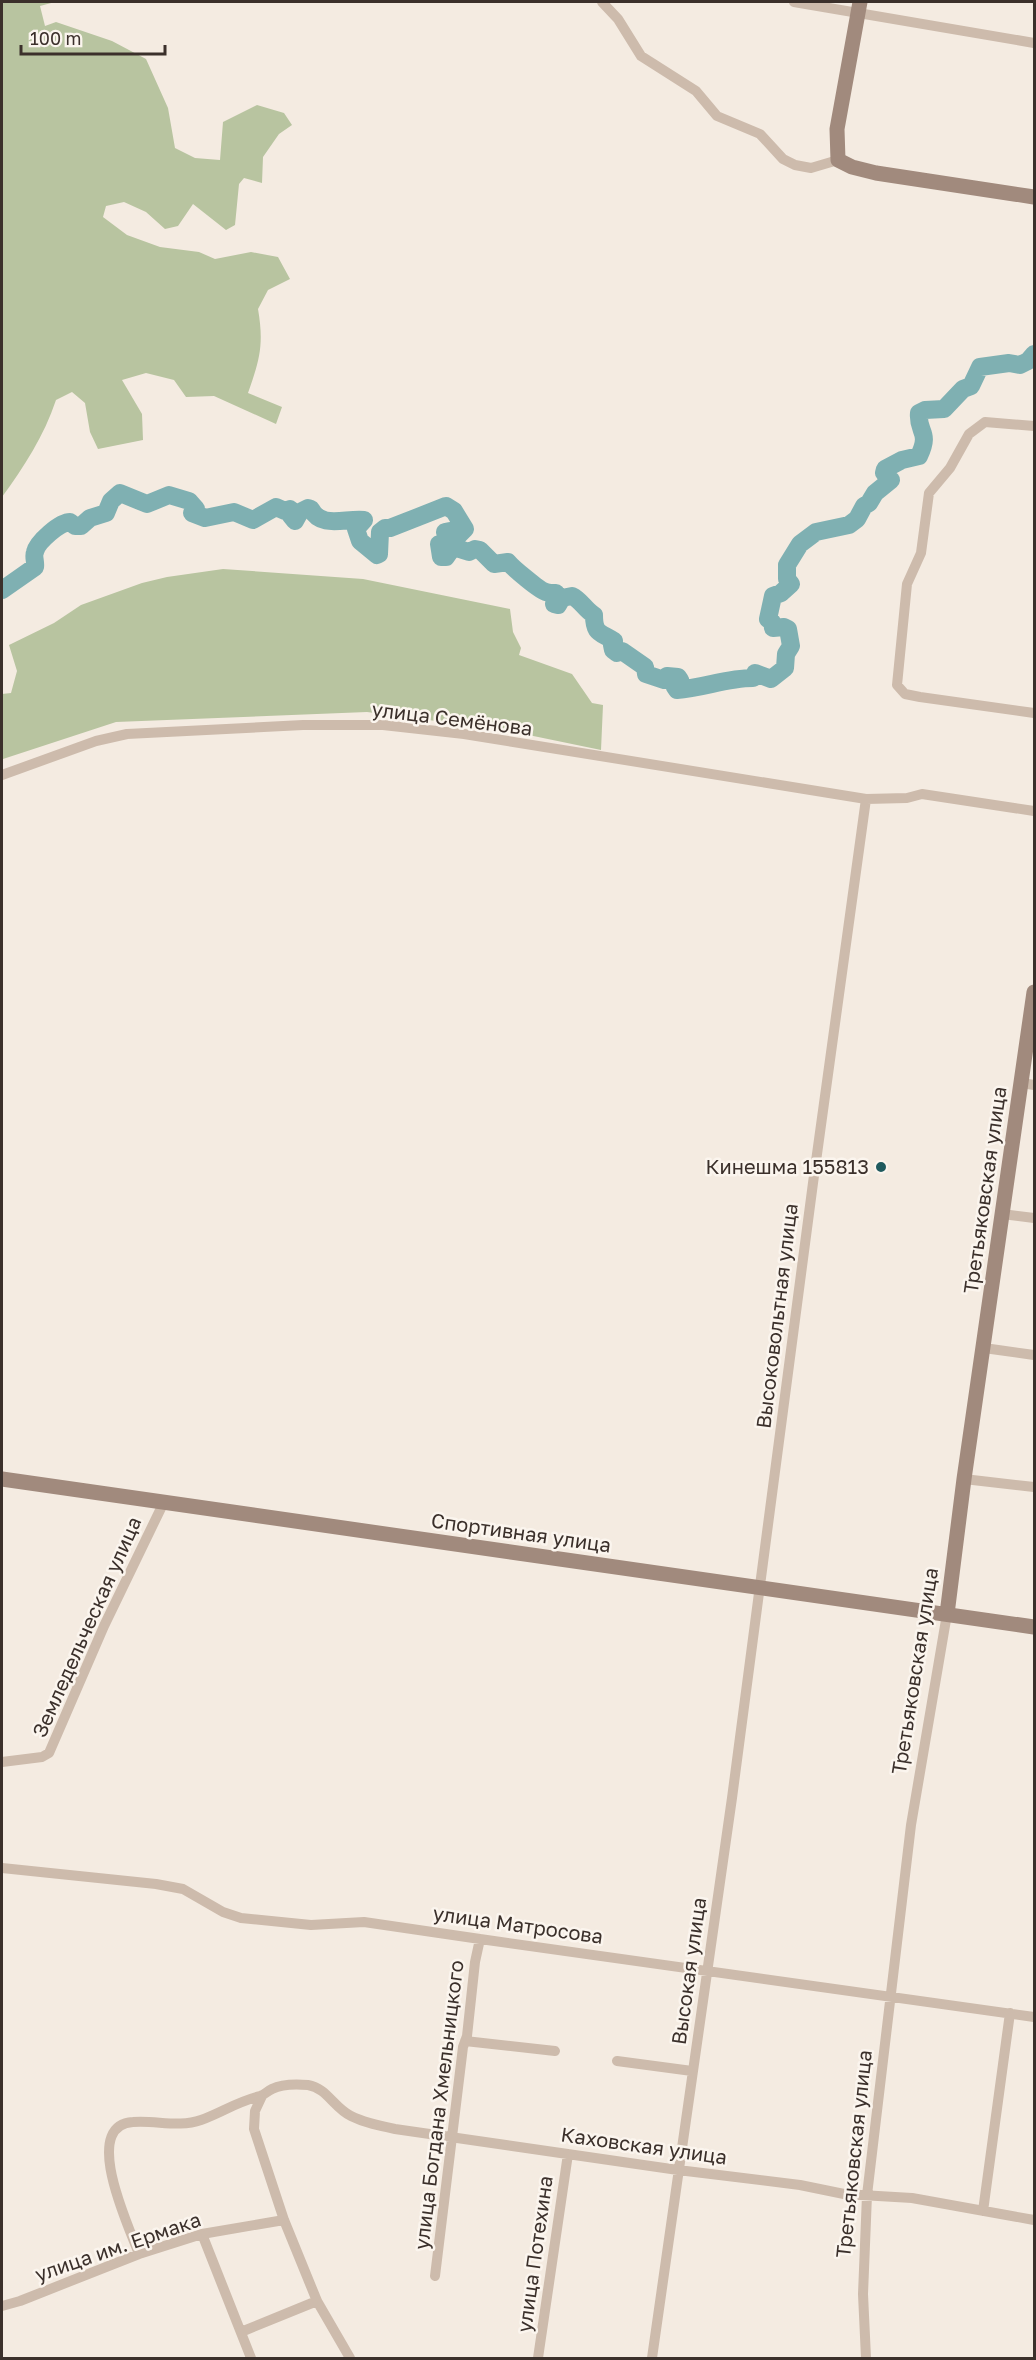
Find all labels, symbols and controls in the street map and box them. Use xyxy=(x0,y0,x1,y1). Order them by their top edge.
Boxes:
scale bar xyxy=(21,18,165,56)
text: 100 m xyxy=(30,27,81,49)
street label: улица Семёнова xyxy=(370,696,534,740)
street label: Третьяковская улица xyxy=(958,1085,1010,1295)
place label: Кинешма 155813 xyxy=(706,1154,869,1178)
marker: Кинешма 155813 xyxy=(874,1160,888,1174)
street label: Высоковольтная улица xyxy=(750,1202,802,1430)
street label: Спортивная улица xyxy=(430,1507,613,1557)
street label: Земледельческая улица xyxy=(27,1513,146,1741)
street label: Третьяковская улица xyxy=(886,1566,942,1776)
street label: Высокая улица xyxy=(666,1896,710,2046)
street label: улица Матросова xyxy=(432,1900,605,1948)
street label: улица Богдана Хмельницкого xyxy=(408,1959,468,2251)
street label: Третьяковская улица xyxy=(830,2049,876,2259)
street label: Каховская улица xyxy=(560,2121,729,2169)
street label: улица Потехина xyxy=(511,2174,557,2334)
street label: улица им. Ермака xyxy=(32,2206,204,2286)

